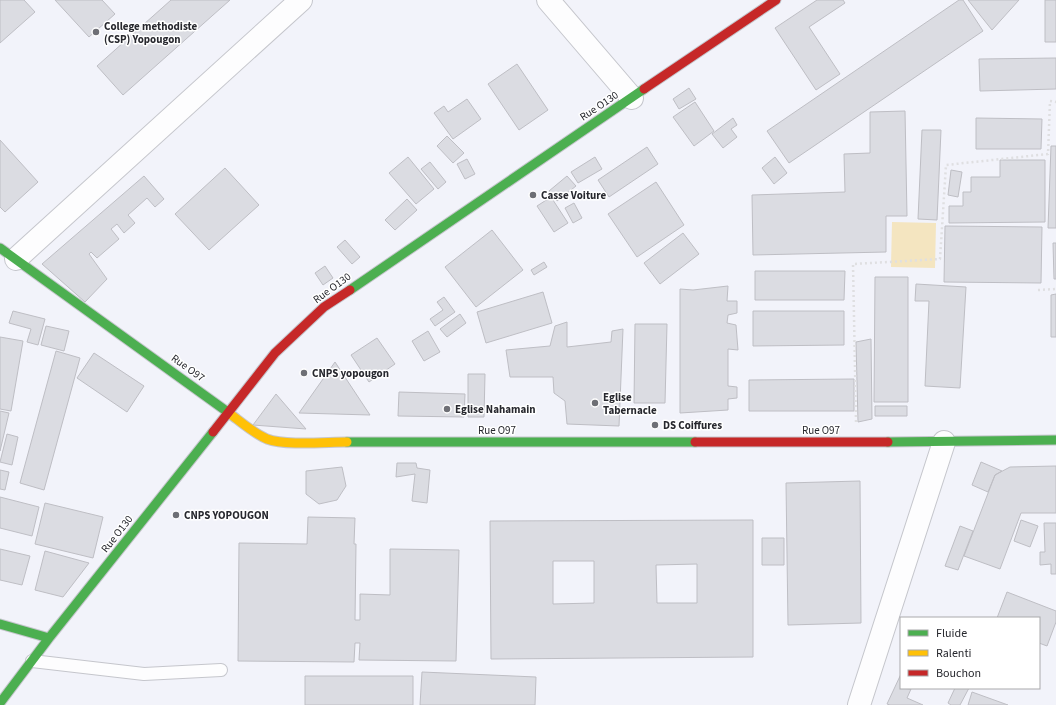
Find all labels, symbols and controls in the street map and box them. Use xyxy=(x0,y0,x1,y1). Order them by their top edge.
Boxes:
place label: College methodiste (CSP) Yopougon xyxy=(104,19,198,47)
marker: College methodiste (CSP) Yopougon xyxy=(91,27,101,37)
street label: Rue O130 xyxy=(577,88,621,124)
place label: Casse Voiture xyxy=(541,188,607,203)
marker: Casse Voiture xyxy=(528,190,538,200)
street label: Rue O130 xyxy=(310,269,354,307)
street label: Rue O97 xyxy=(168,351,208,385)
place label: CNPS yopougon xyxy=(312,366,389,381)
marker: CNPS yopougon xyxy=(299,368,309,378)
place label: Eglise Tabernacle xyxy=(603,390,657,418)
marker: Eglise Tabernacle xyxy=(590,398,600,408)
place label: Eglise Nahamain xyxy=(455,402,536,417)
marker: Eglise Nahamain xyxy=(442,404,452,414)
place label: DS Coiffures xyxy=(663,418,722,433)
marker: DS Coiffures xyxy=(650,420,660,430)
street label: Rue O97 xyxy=(478,423,516,438)
street label: Rue O97 xyxy=(802,423,840,438)
place label: CNPS YOPOUGON xyxy=(184,508,269,523)
marker: CNPS YOPOUGON xyxy=(171,510,181,520)
street label: Rue O130 xyxy=(98,512,136,556)
legend xyxy=(900,617,1040,689)
text: Fluide xyxy=(936,625,967,642)
text: Ralenti xyxy=(936,645,971,662)
text: Bouchon xyxy=(936,665,981,682)

